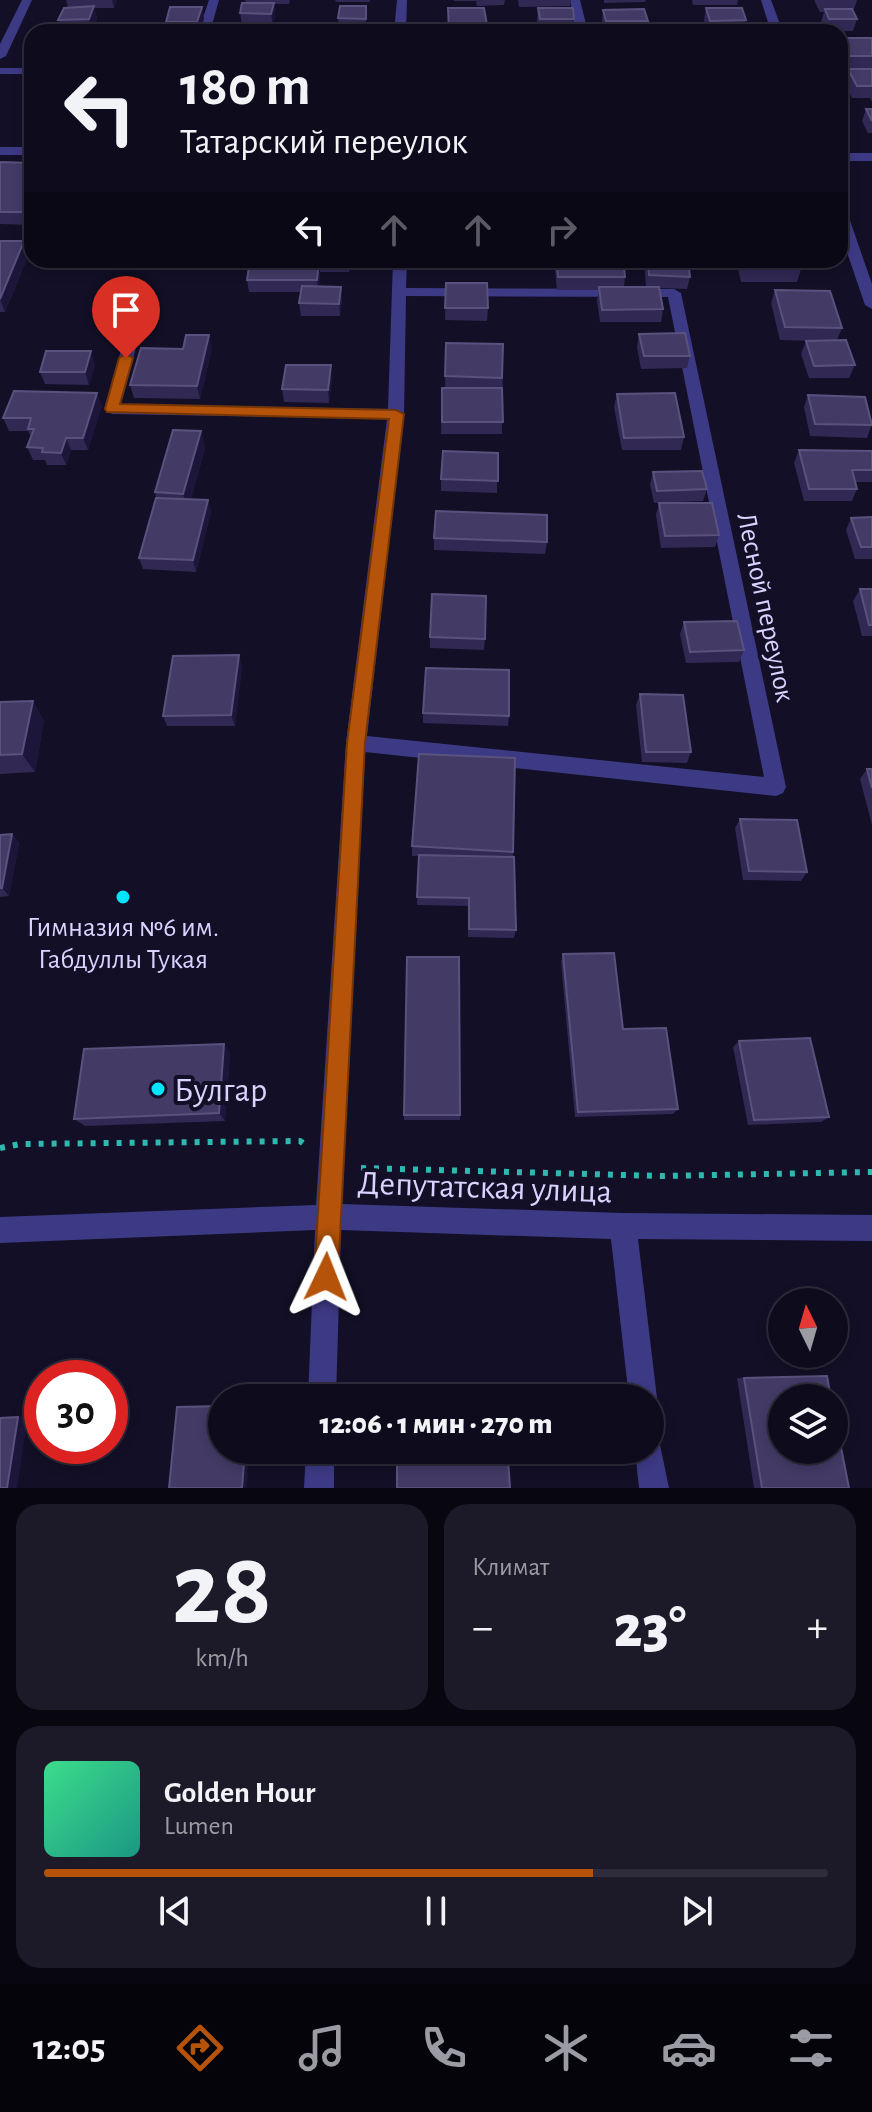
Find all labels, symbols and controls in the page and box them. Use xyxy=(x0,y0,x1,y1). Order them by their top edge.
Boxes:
icon: left xyxy=(48,56,152,160)
text: 180 m xyxy=(180,59,311,115)
text: Татарский переулок xyxy=(180,124,468,160)
icon: left xyxy=(288,208,332,252)
icon: ahead xyxy=(372,208,416,252)
icon: ahead xyxy=(456,208,500,252)
icon: right xyxy=(540,208,584,252)
pin xyxy=(92,276,160,358)
icon: arrive xyxy=(104,288,148,332)
street label: Лесной переулок xyxy=(731,510,799,705)
marker: Гимназия №6 им. Габдуллы Тукая xyxy=(114,888,132,906)
place label: Гимназия №6 им. Габдуллы Тукая xyxy=(27,914,219,974)
place label: Булгар xyxy=(174,1074,267,1108)
marker: Булгар xyxy=(149,1080,167,1098)
street label: Депутатская улица xyxy=(357,1167,613,1209)
position arrow xyxy=(284,1235,368,1319)
north arrow xyxy=(768,1288,848,1368)
map controls xyxy=(768,1288,848,1464)
speed limit sign: 30 xyxy=(24,1360,128,1464)
button: layers xyxy=(768,1384,848,1464)
text: 12:06 · 1 мин · 270 m xyxy=(319,1409,553,1439)
text: 28 xyxy=(172,1539,272,1643)
text: Климат xyxy=(472,1554,549,1580)
text: 23° xyxy=(614,1598,686,1658)
text: − xyxy=(472,1606,493,1650)
text: + xyxy=(807,1606,828,1650)
text: km/h xyxy=(195,1645,249,1671)
text: Golden Hour xyxy=(164,1778,316,1808)
text: Lumen xyxy=(164,1813,234,1839)
icon: previous xyxy=(153,1889,197,1933)
icon: pause xyxy=(414,1889,458,1933)
icon: next xyxy=(675,1889,719,1933)
icon: directions xyxy=(172,2020,228,2076)
icon: music xyxy=(294,2020,350,2076)
icon: phone xyxy=(416,2020,472,2076)
icon: climate xyxy=(538,2020,594,2076)
icon: car xyxy=(661,2020,717,2076)
icon: filters xyxy=(783,2020,839,2076)
text: 12:05 xyxy=(33,2030,106,2066)

